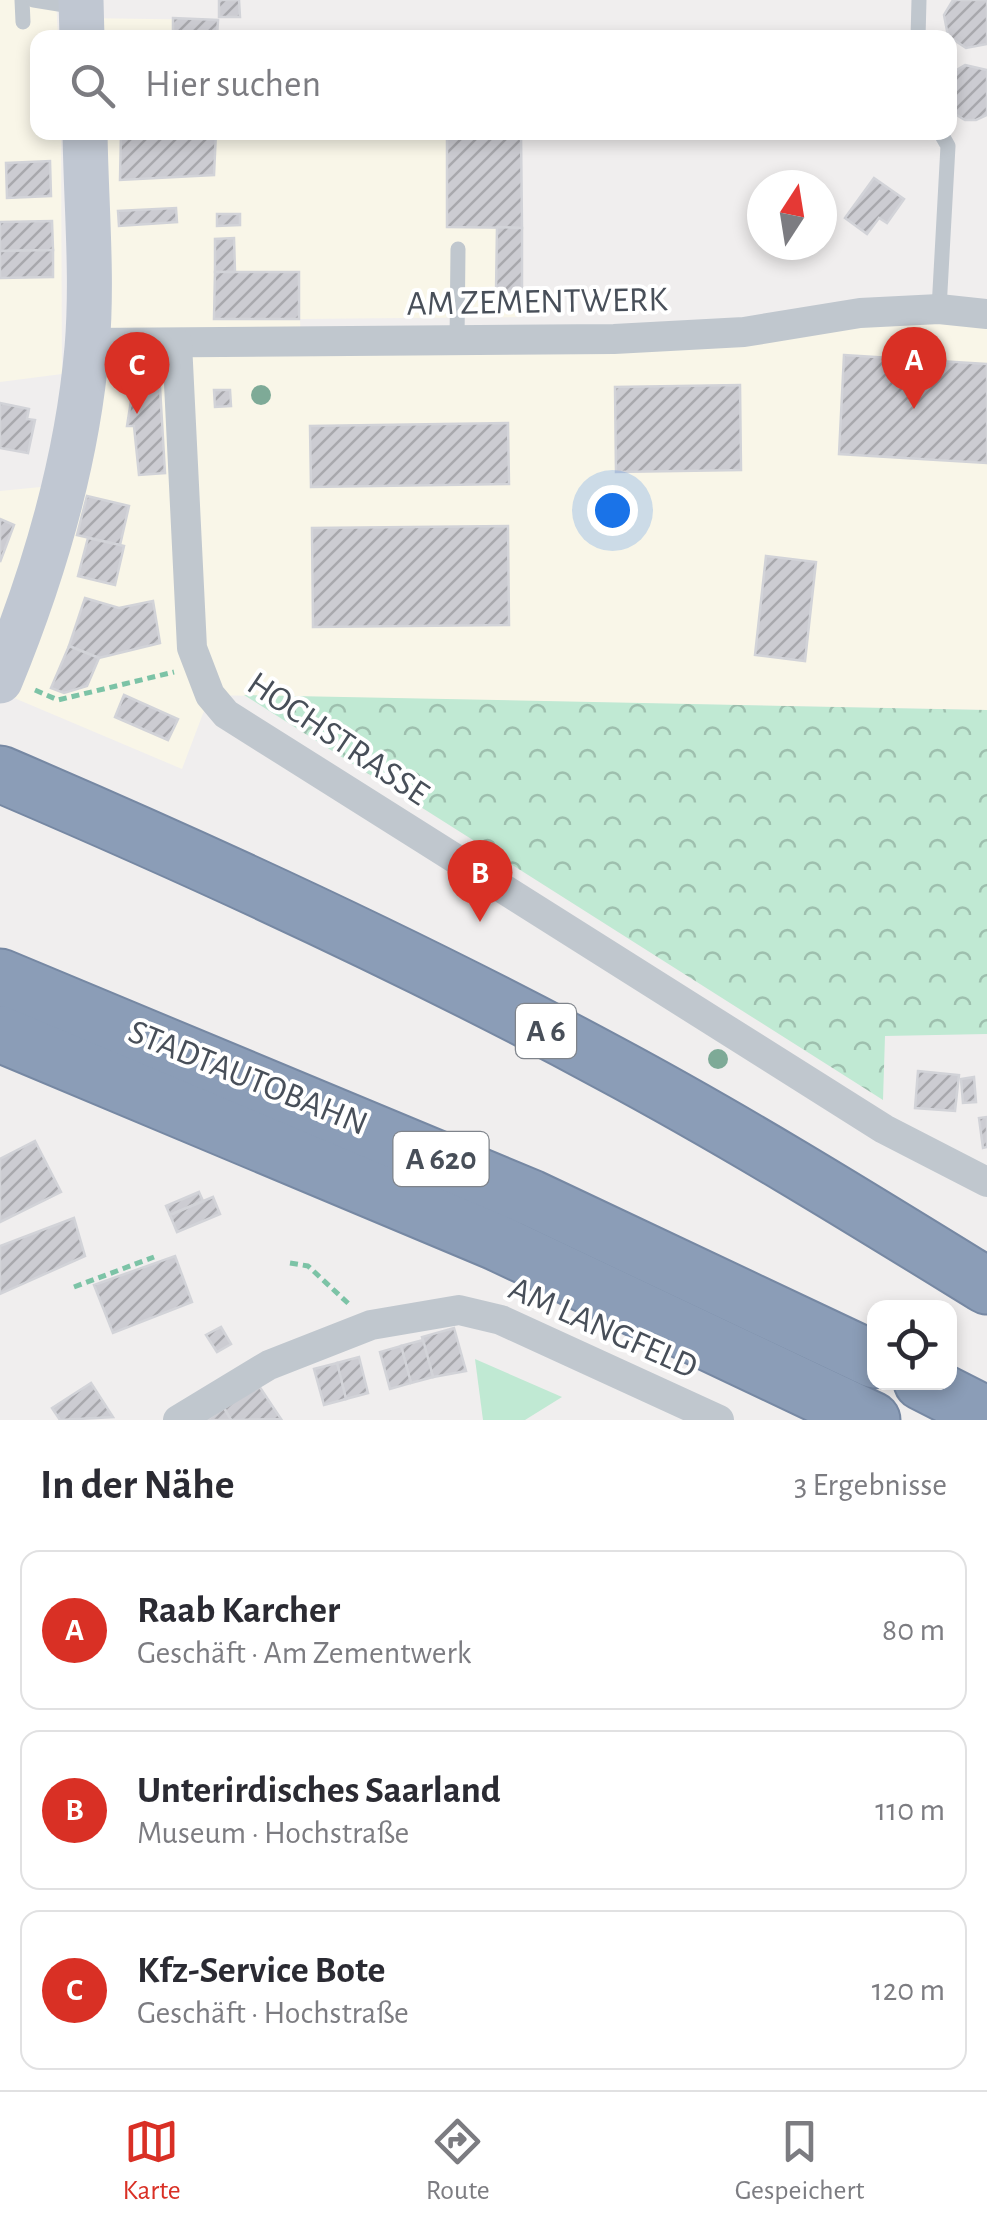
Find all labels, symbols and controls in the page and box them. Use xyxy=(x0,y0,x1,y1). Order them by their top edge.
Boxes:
search box xyxy=(30,30,957,140)
icon: search xyxy=(65,58,120,113)
text: Hier suchen xyxy=(145,66,321,104)
north arrow xyxy=(747,170,837,260)
street label: AM ZEMENTWERK xyxy=(406,282,668,322)
pin: A xyxy=(882,326,946,409)
pin: C xyxy=(104,332,170,414)
your location xyxy=(587,485,638,536)
street label: HOCHSTRASSE xyxy=(241,666,435,812)
pin: B xyxy=(448,840,512,922)
road number: A 6 xyxy=(516,1004,576,1058)
street label: STADTAUTOBAHN xyxy=(124,1014,372,1142)
road number: A 620 xyxy=(394,1132,488,1186)
street label: AM LANGFELD xyxy=(504,1271,702,1385)
map controls xyxy=(867,1300,957,1390)
button: locate xyxy=(867,1300,957,1390)
text: In der Nähe xyxy=(40,1464,235,1506)
text: 3 Ergebnisse xyxy=(794,1469,947,1501)
text: Raab Karcher xyxy=(137,1592,340,1630)
text: A xyxy=(65,1614,84,1646)
text: 80 m xyxy=(882,1614,945,1646)
text: Geschäft · Am Zementwerk xyxy=(137,1637,471,1669)
text: Unterirdisches Saarland xyxy=(137,1772,501,1810)
text: B xyxy=(65,1794,84,1826)
text: 110 m xyxy=(875,1794,945,1826)
text: Museum · Hochstraße xyxy=(137,1817,409,1849)
text: Kfz-Service Bote xyxy=(137,1952,385,1990)
text: C xyxy=(66,1974,83,2006)
text: 120 m xyxy=(872,1974,945,2006)
text: Geschäft · Hochstraße xyxy=(137,1997,409,2029)
tab: Karte xyxy=(123,2114,181,2208)
tab: Route xyxy=(426,2114,490,2208)
tab: Gespeichert xyxy=(735,2114,864,2208)

